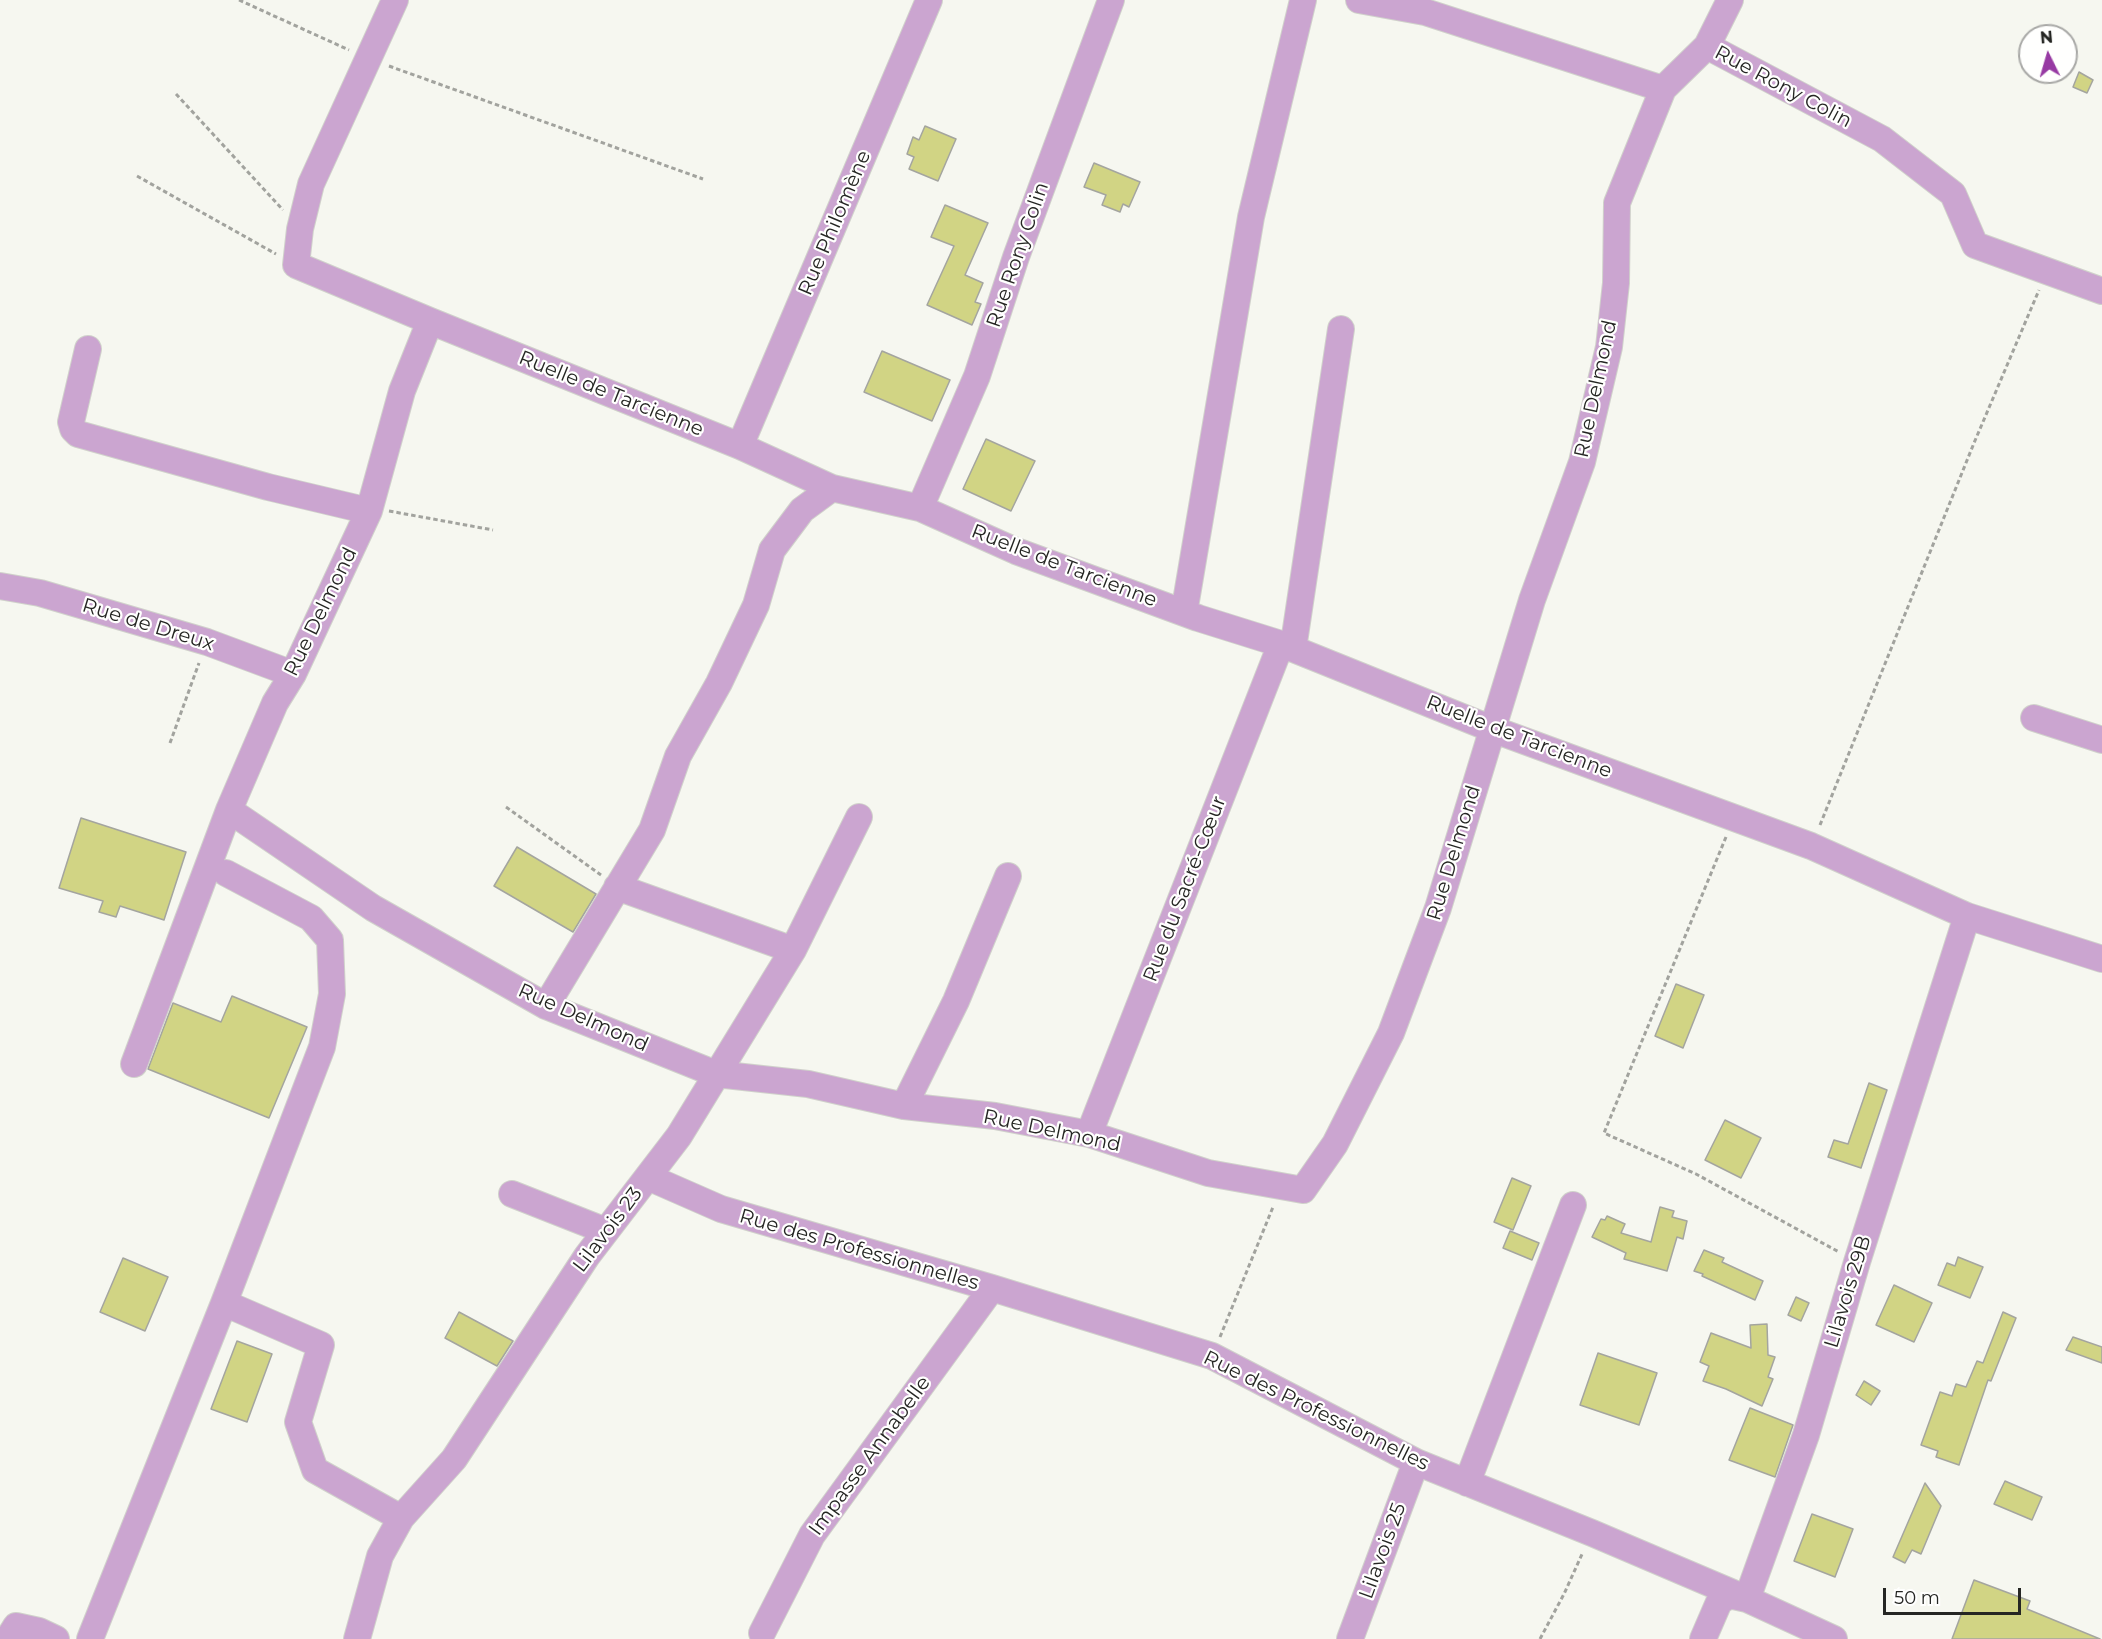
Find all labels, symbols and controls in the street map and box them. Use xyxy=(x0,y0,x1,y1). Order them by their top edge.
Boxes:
north arrow xyxy=(2018,24,2078,84)
text: N xyxy=(2039,28,2054,48)
street label: Rue Rony Colin xyxy=(1710,41,1856,133)
street label: Rue Philomène xyxy=(794,147,876,299)
street label: Rue Rony Colin xyxy=(982,179,1054,331)
street label: Rue Delmond xyxy=(1570,318,1622,460)
street label: Ruelle de Tarcienne xyxy=(515,346,707,442)
street label: Ruelle de Tarcienne xyxy=(968,519,1160,613)
street label: Rue Delmond xyxy=(280,544,362,680)
street label: Rue de Dreux xyxy=(79,594,217,656)
street label: Ruelle de Tarcienne xyxy=(1423,690,1615,784)
street label: Rue Delmond xyxy=(1422,783,1486,923)
street label: Rue du Sacré-Cœur xyxy=(1138,793,1232,985)
street label: Rue Delmond xyxy=(514,979,652,1057)
street label: Rue Delmond xyxy=(981,1105,1123,1157)
street label: Lilavois 23 xyxy=(568,1183,648,1277)
street label: Rue des Professionnelles xyxy=(737,1204,981,1296)
street label: Lilavois 29B xyxy=(1820,1233,1876,1351)
street label: Rue des Professionnelles xyxy=(1199,1346,1433,1476)
street label: Impasse Annabelle xyxy=(804,1372,936,1540)
street label: Lilavois 25 xyxy=(1355,1500,1411,1602)
scale bar xyxy=(1886,1576,2024,1614)
text: 50 m xyxy=(1894,1587,1940,1609)

